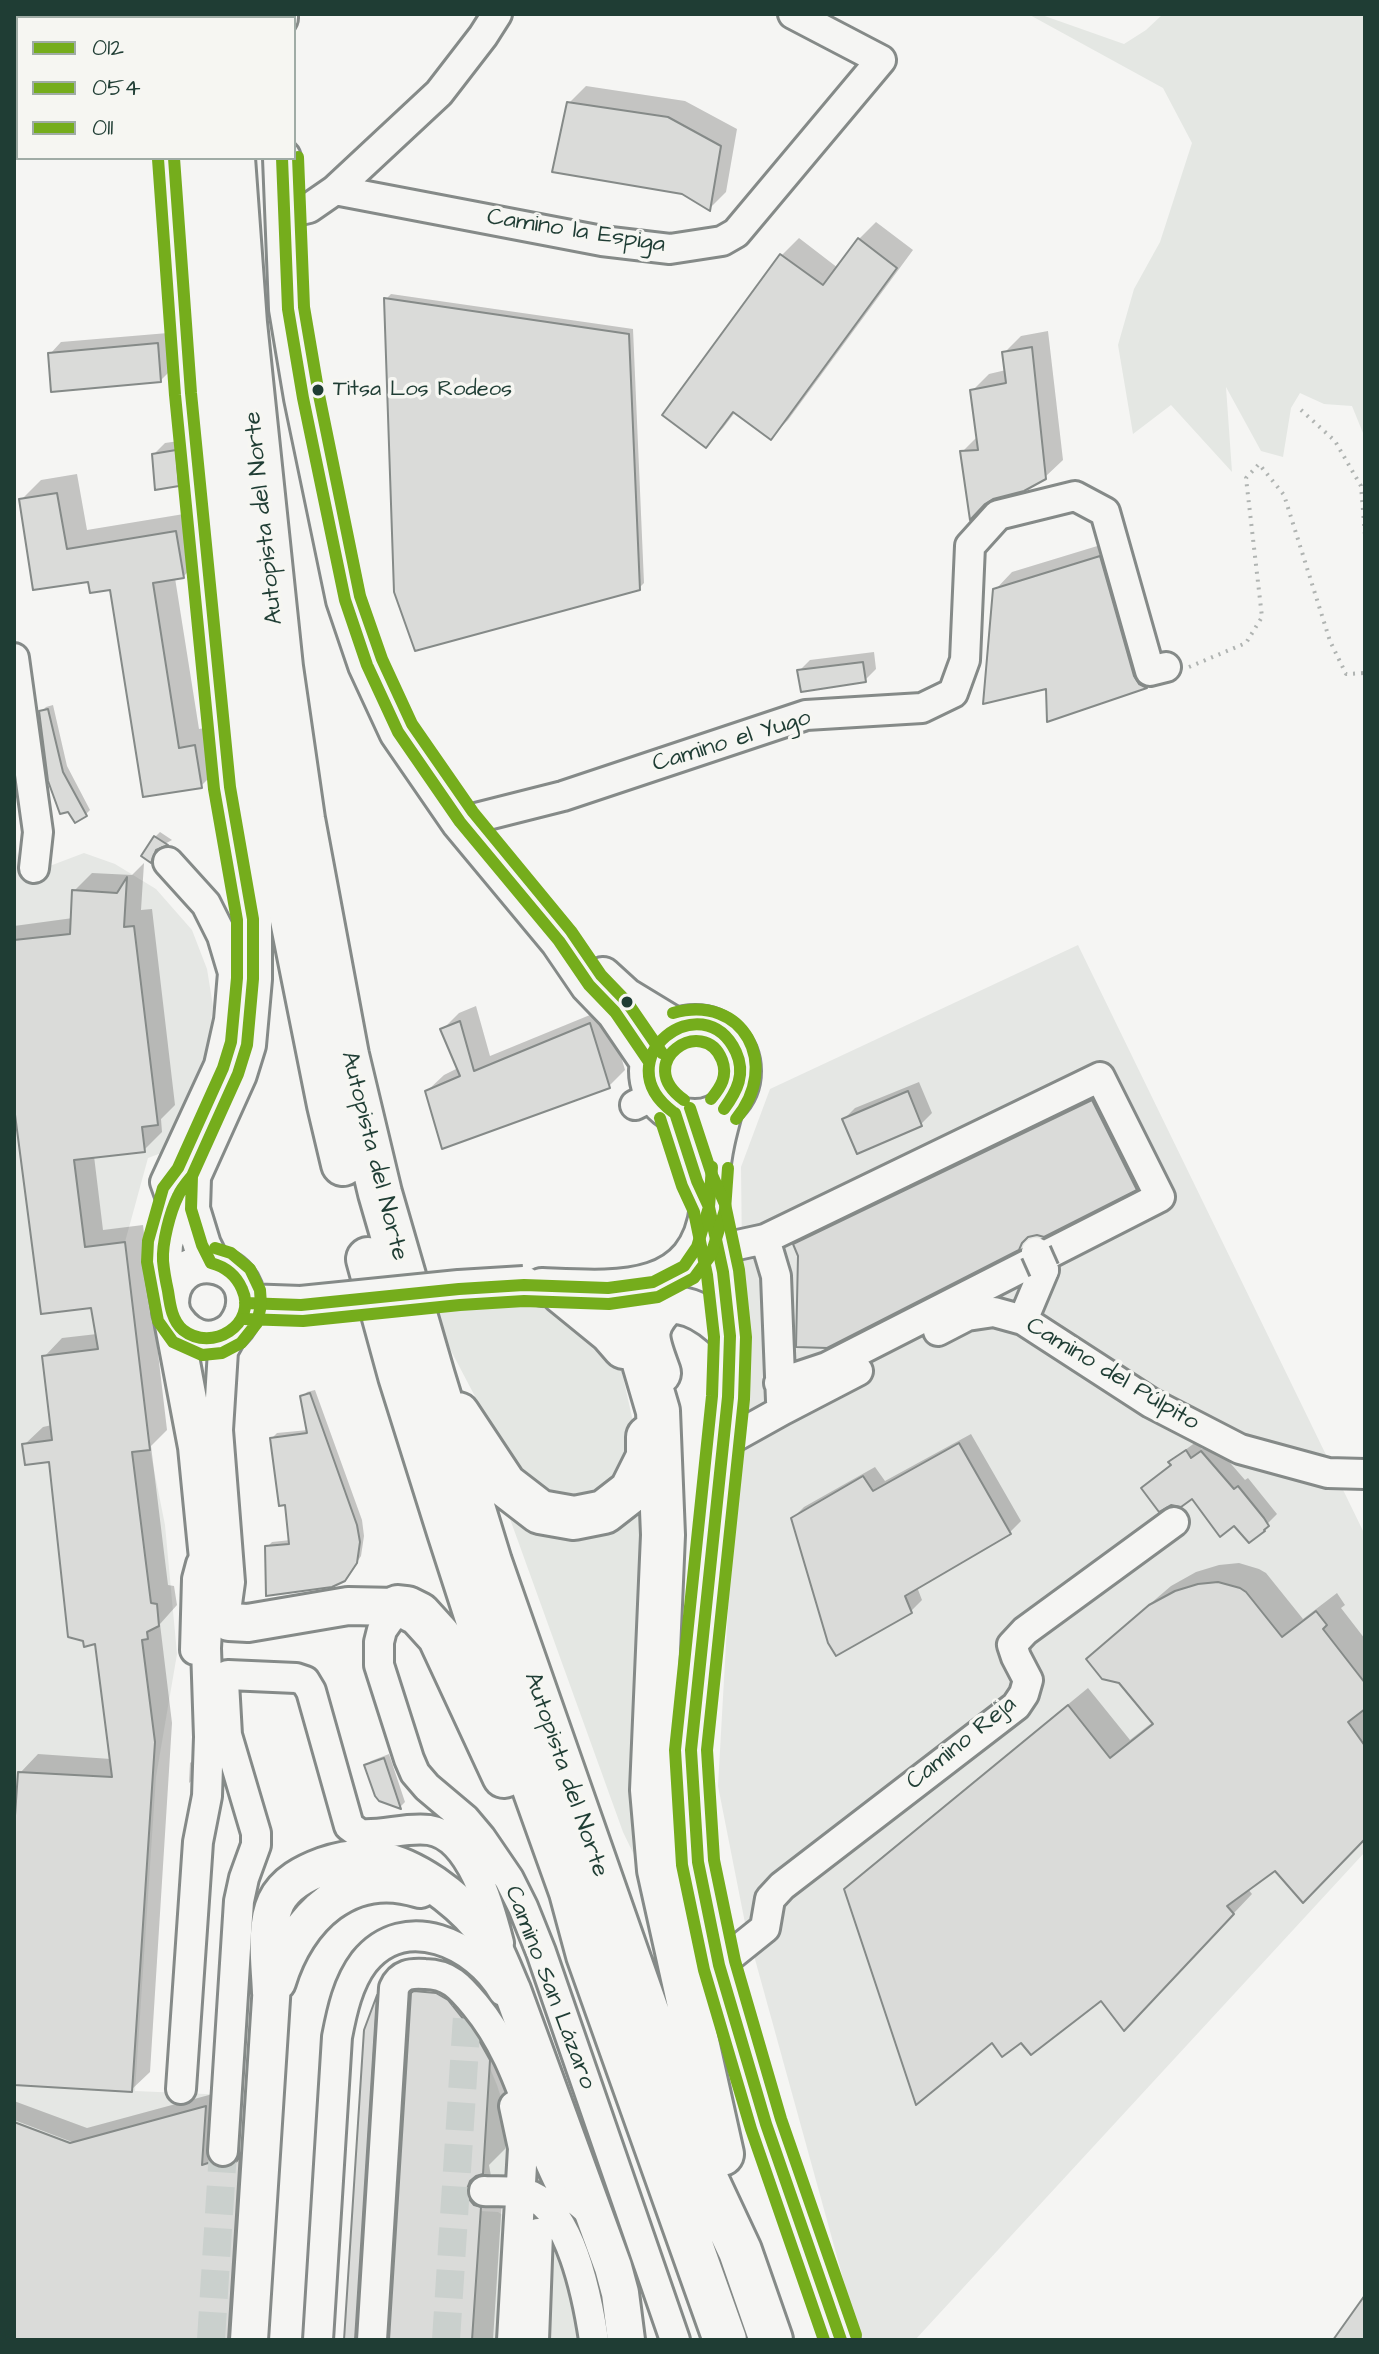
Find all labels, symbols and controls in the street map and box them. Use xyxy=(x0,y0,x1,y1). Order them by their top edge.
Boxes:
legend xyxy=(16,16,296,160)
text: 012 xyxy=(92,31,124,65)
text: 054 xyxy=(92,71,140,105)
text: 011 xyxy=(92,111,113,145)
street label: Camino la Espiga xyxy=(485,204,667,260)
place label: Titsa Los Rodeos xyxy=(333,377,512,403)
marker: Titsa Los Rodeos xyxy=(310,382,326,398)
street label: Autopista del Norte xyxy=(239,410,291,626)
street label: Camino el Yugo xyxy=(649,704,815,780)
unlabelled marker xyxy=(619,994,635,1010)
street label: Autopista del Norte xyxy=(333,1048,413,1264)
street label: Camino del Púlpito xyxy=(1020,1312,1204,1438)
street label: Autopista del Norte xyxy=(516,1669,614,1881)
street label: Camino Reja xyxy=(901,1691,1023,1797)
street label: Camino San Lázaro xyxy=(497,1882,601,2094)

